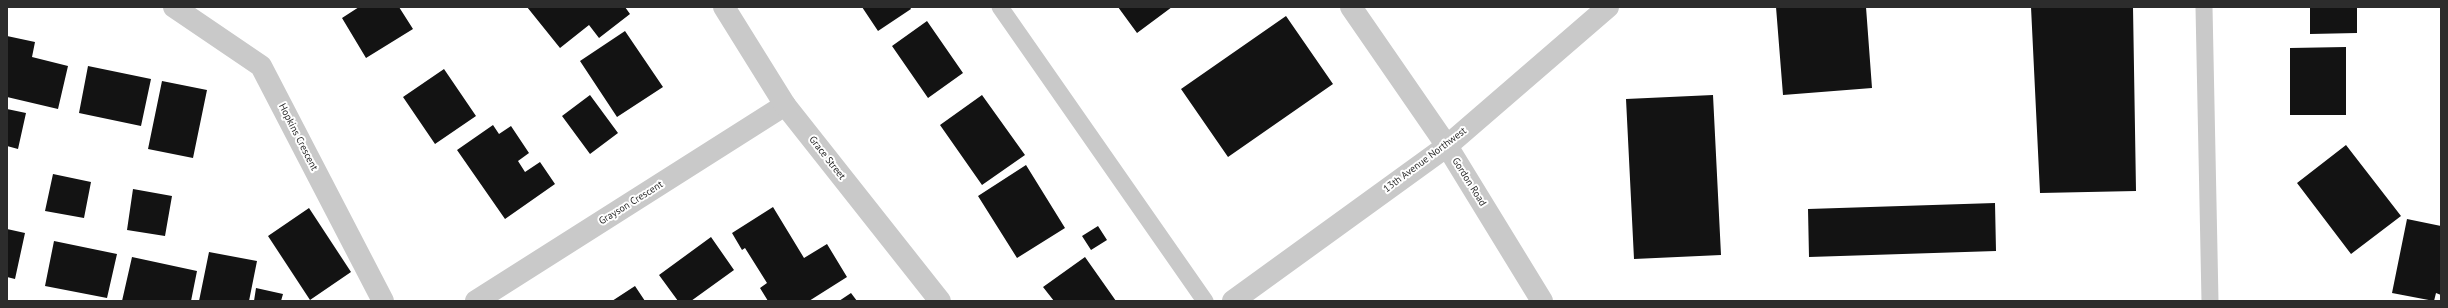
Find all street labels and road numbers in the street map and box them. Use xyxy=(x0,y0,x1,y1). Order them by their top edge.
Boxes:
street label: Hopkins Crescent xyxy=(276,101,320,173)
street label: 13th Avenue Northwest xyxy=(1381,125,1469,195)
street label: Grace Street xyxy=(806,134,848,182)
street label: Gordon Road xyxy=(1449,156,1489,208)
street label: Grayson Crescent xyxy=(597,178,665,228)

